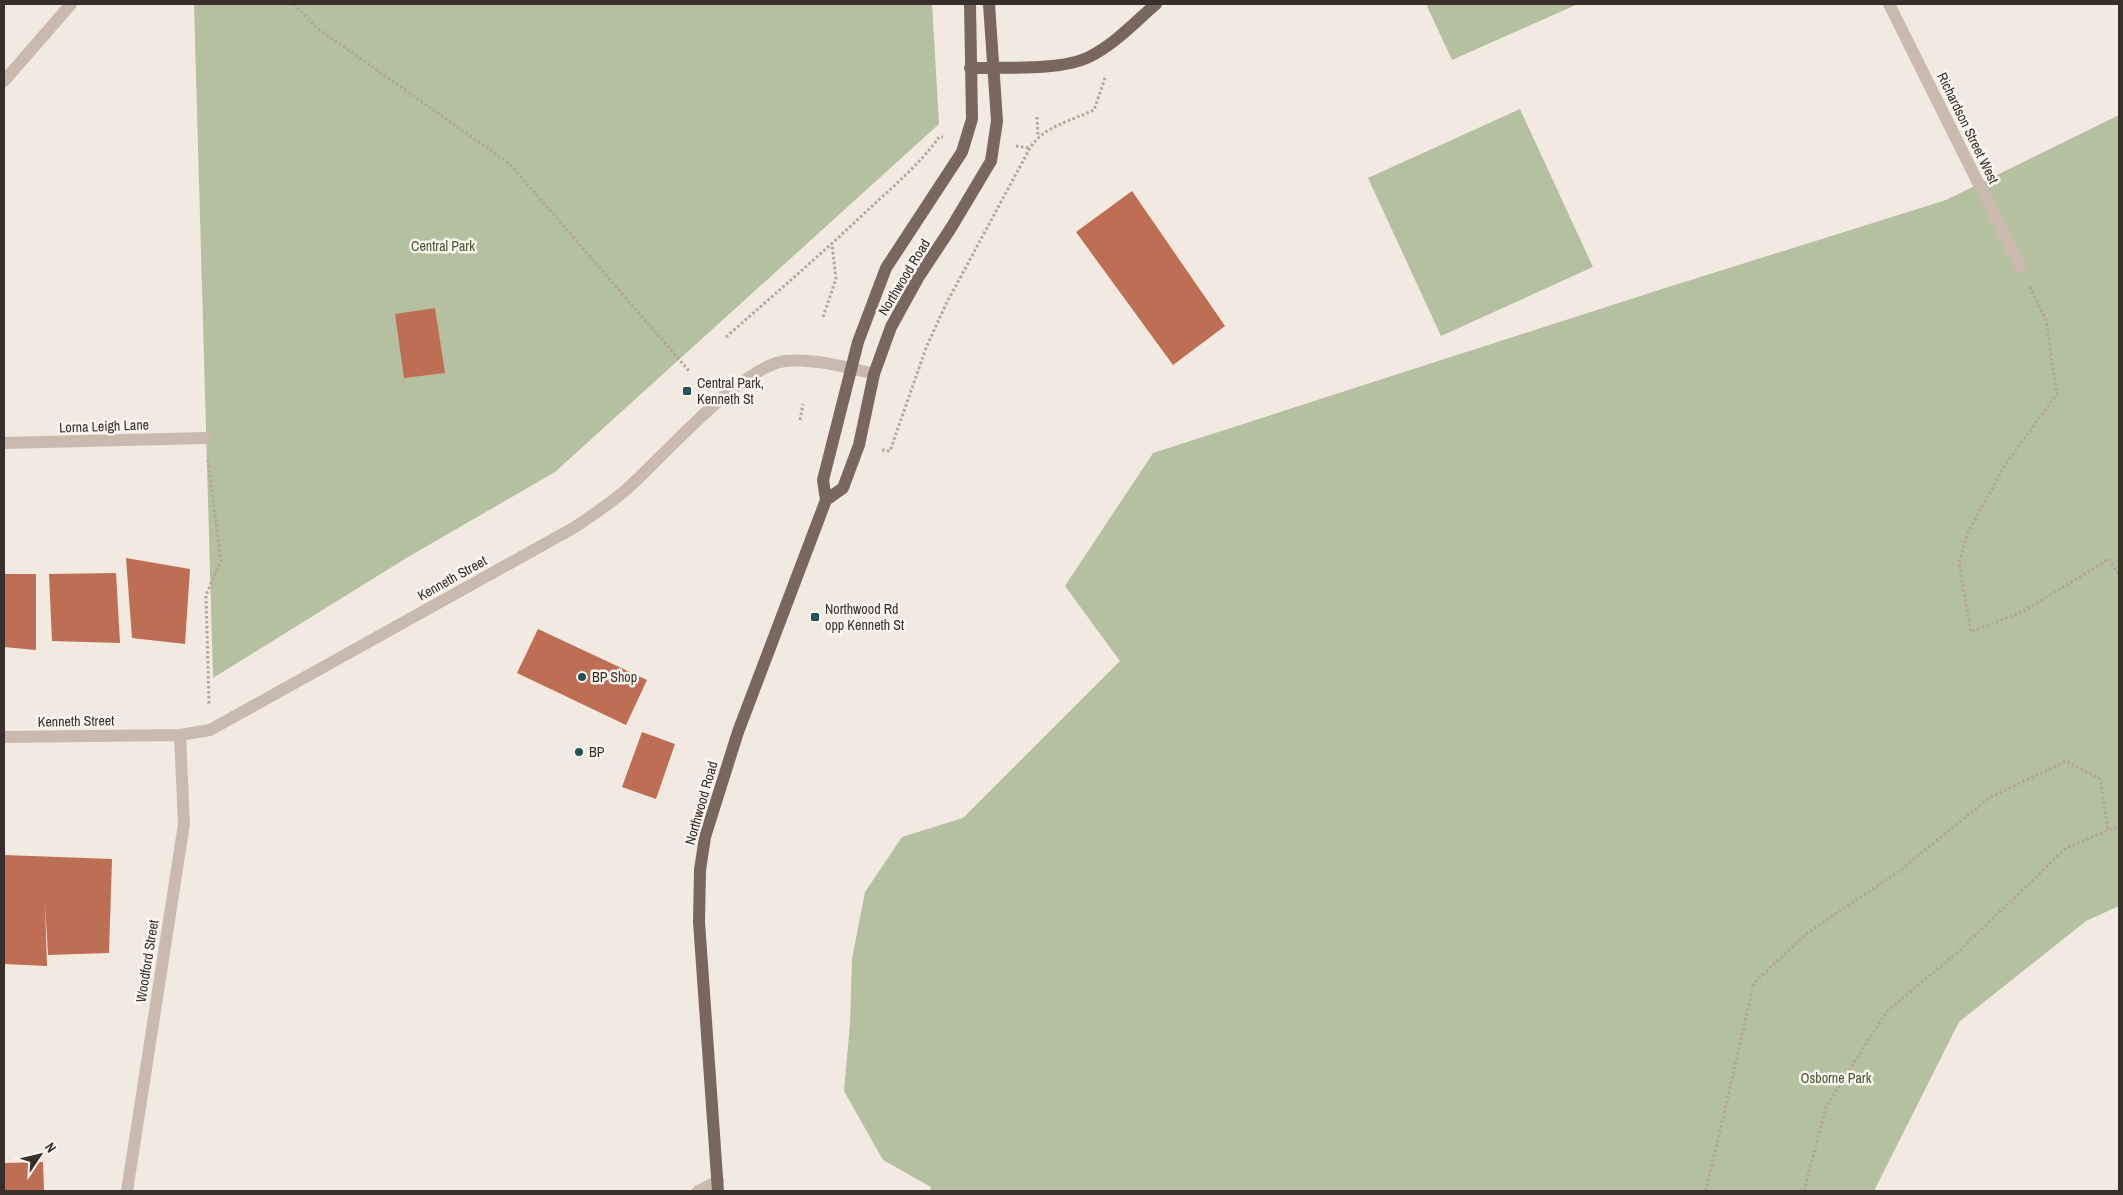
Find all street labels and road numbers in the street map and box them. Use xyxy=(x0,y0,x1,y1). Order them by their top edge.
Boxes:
street label: Richardson Street West xyxy=(1933,69,2003,187)
street label: Northwood Road xyxy=(874,235,934,319)
street label: Lorna Leigh Lane xyxy=(59,415,149,437)
street label: Kenneth Street xyxy=(414,552,490,604)
street label: Kenneth Street xyxy=(38,711,114,731)
street label: Northwood Road xyxy=(680,759,722,847)
street label: Woodford Street xyxy=(132,918,162,1004)

